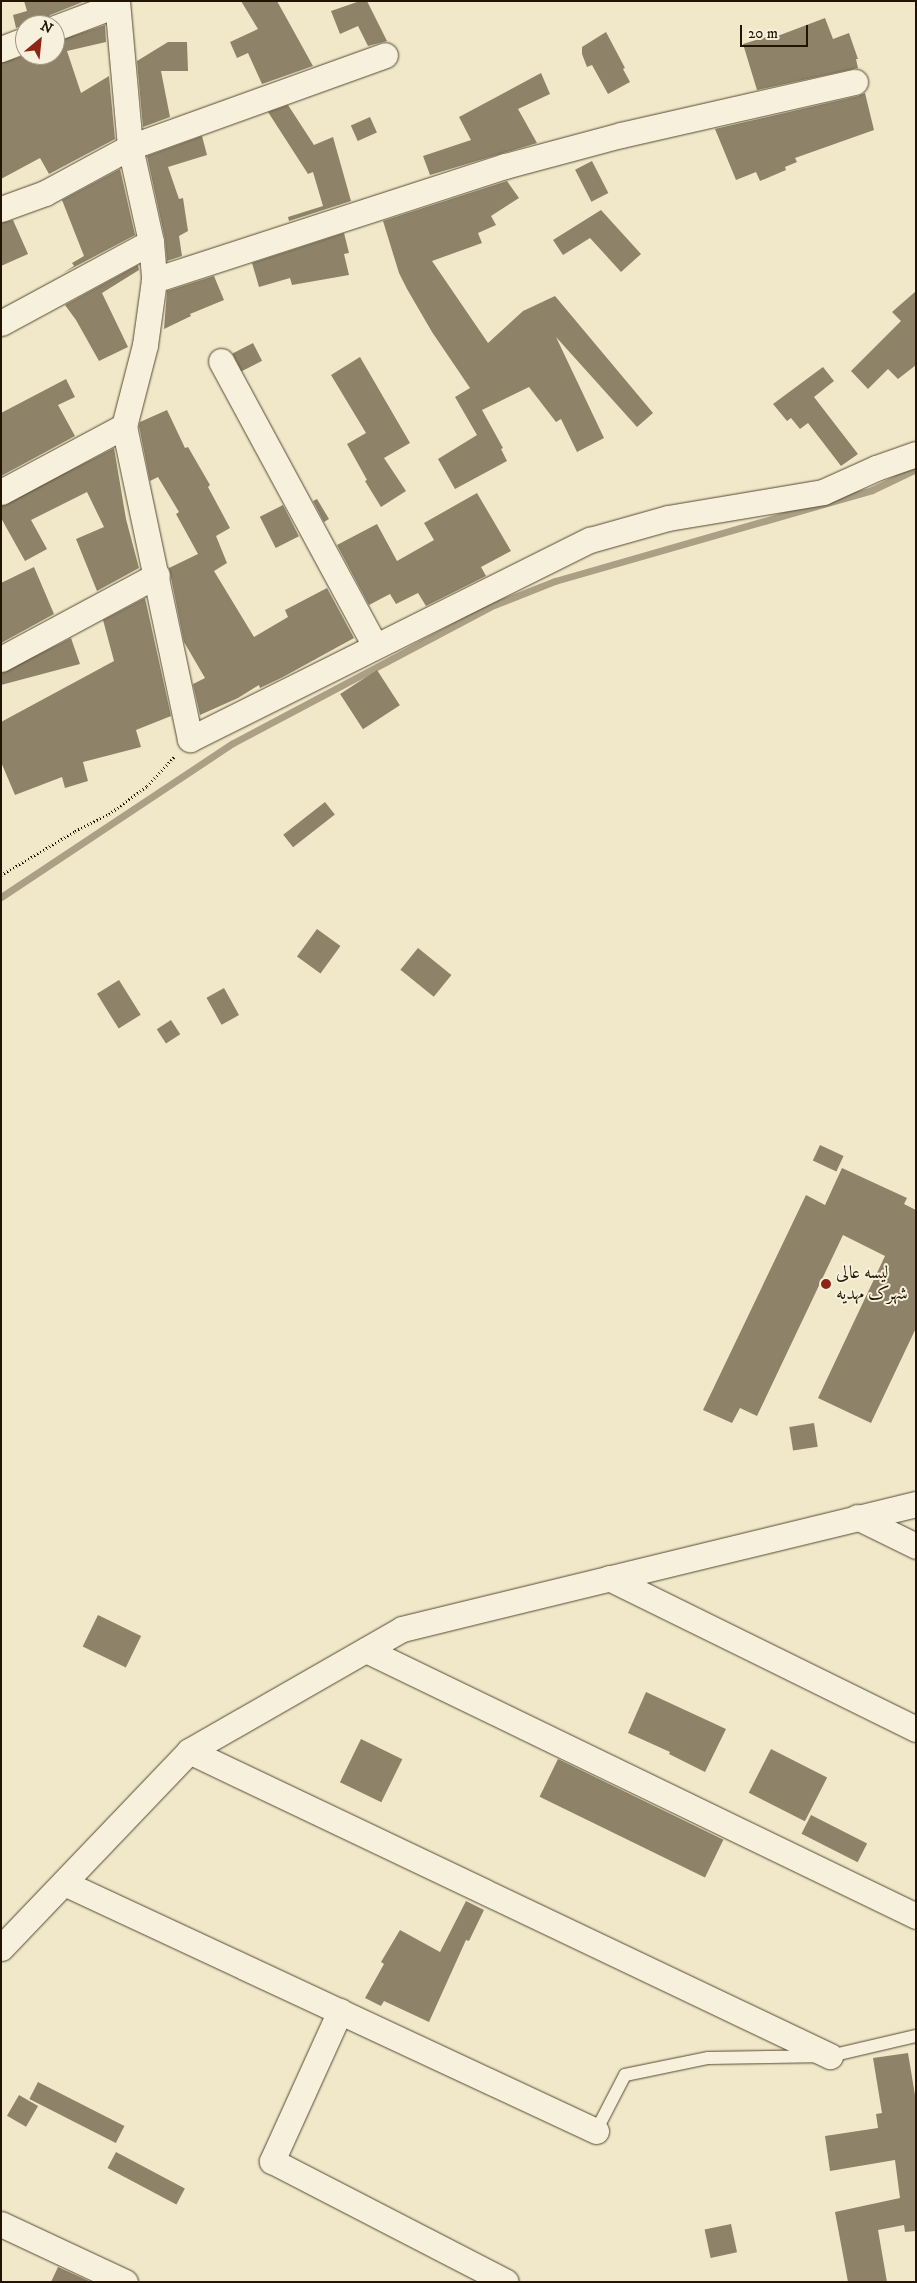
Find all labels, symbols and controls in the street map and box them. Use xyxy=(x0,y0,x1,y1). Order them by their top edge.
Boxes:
north arrow xyxy=(15,15,65,65)
scale bar xyxy=(742,15,810,47)
text: N xyxy=(37,17,56,38)
text: 20 m xyxy=(748,24,778,43)
place label: لیسه عالی شهرک مهدیه xyxy=(836,1263,908,1306)
marker: لیسه عالی شهرک مهدیه xyxy=(820,1278,832,1290)

